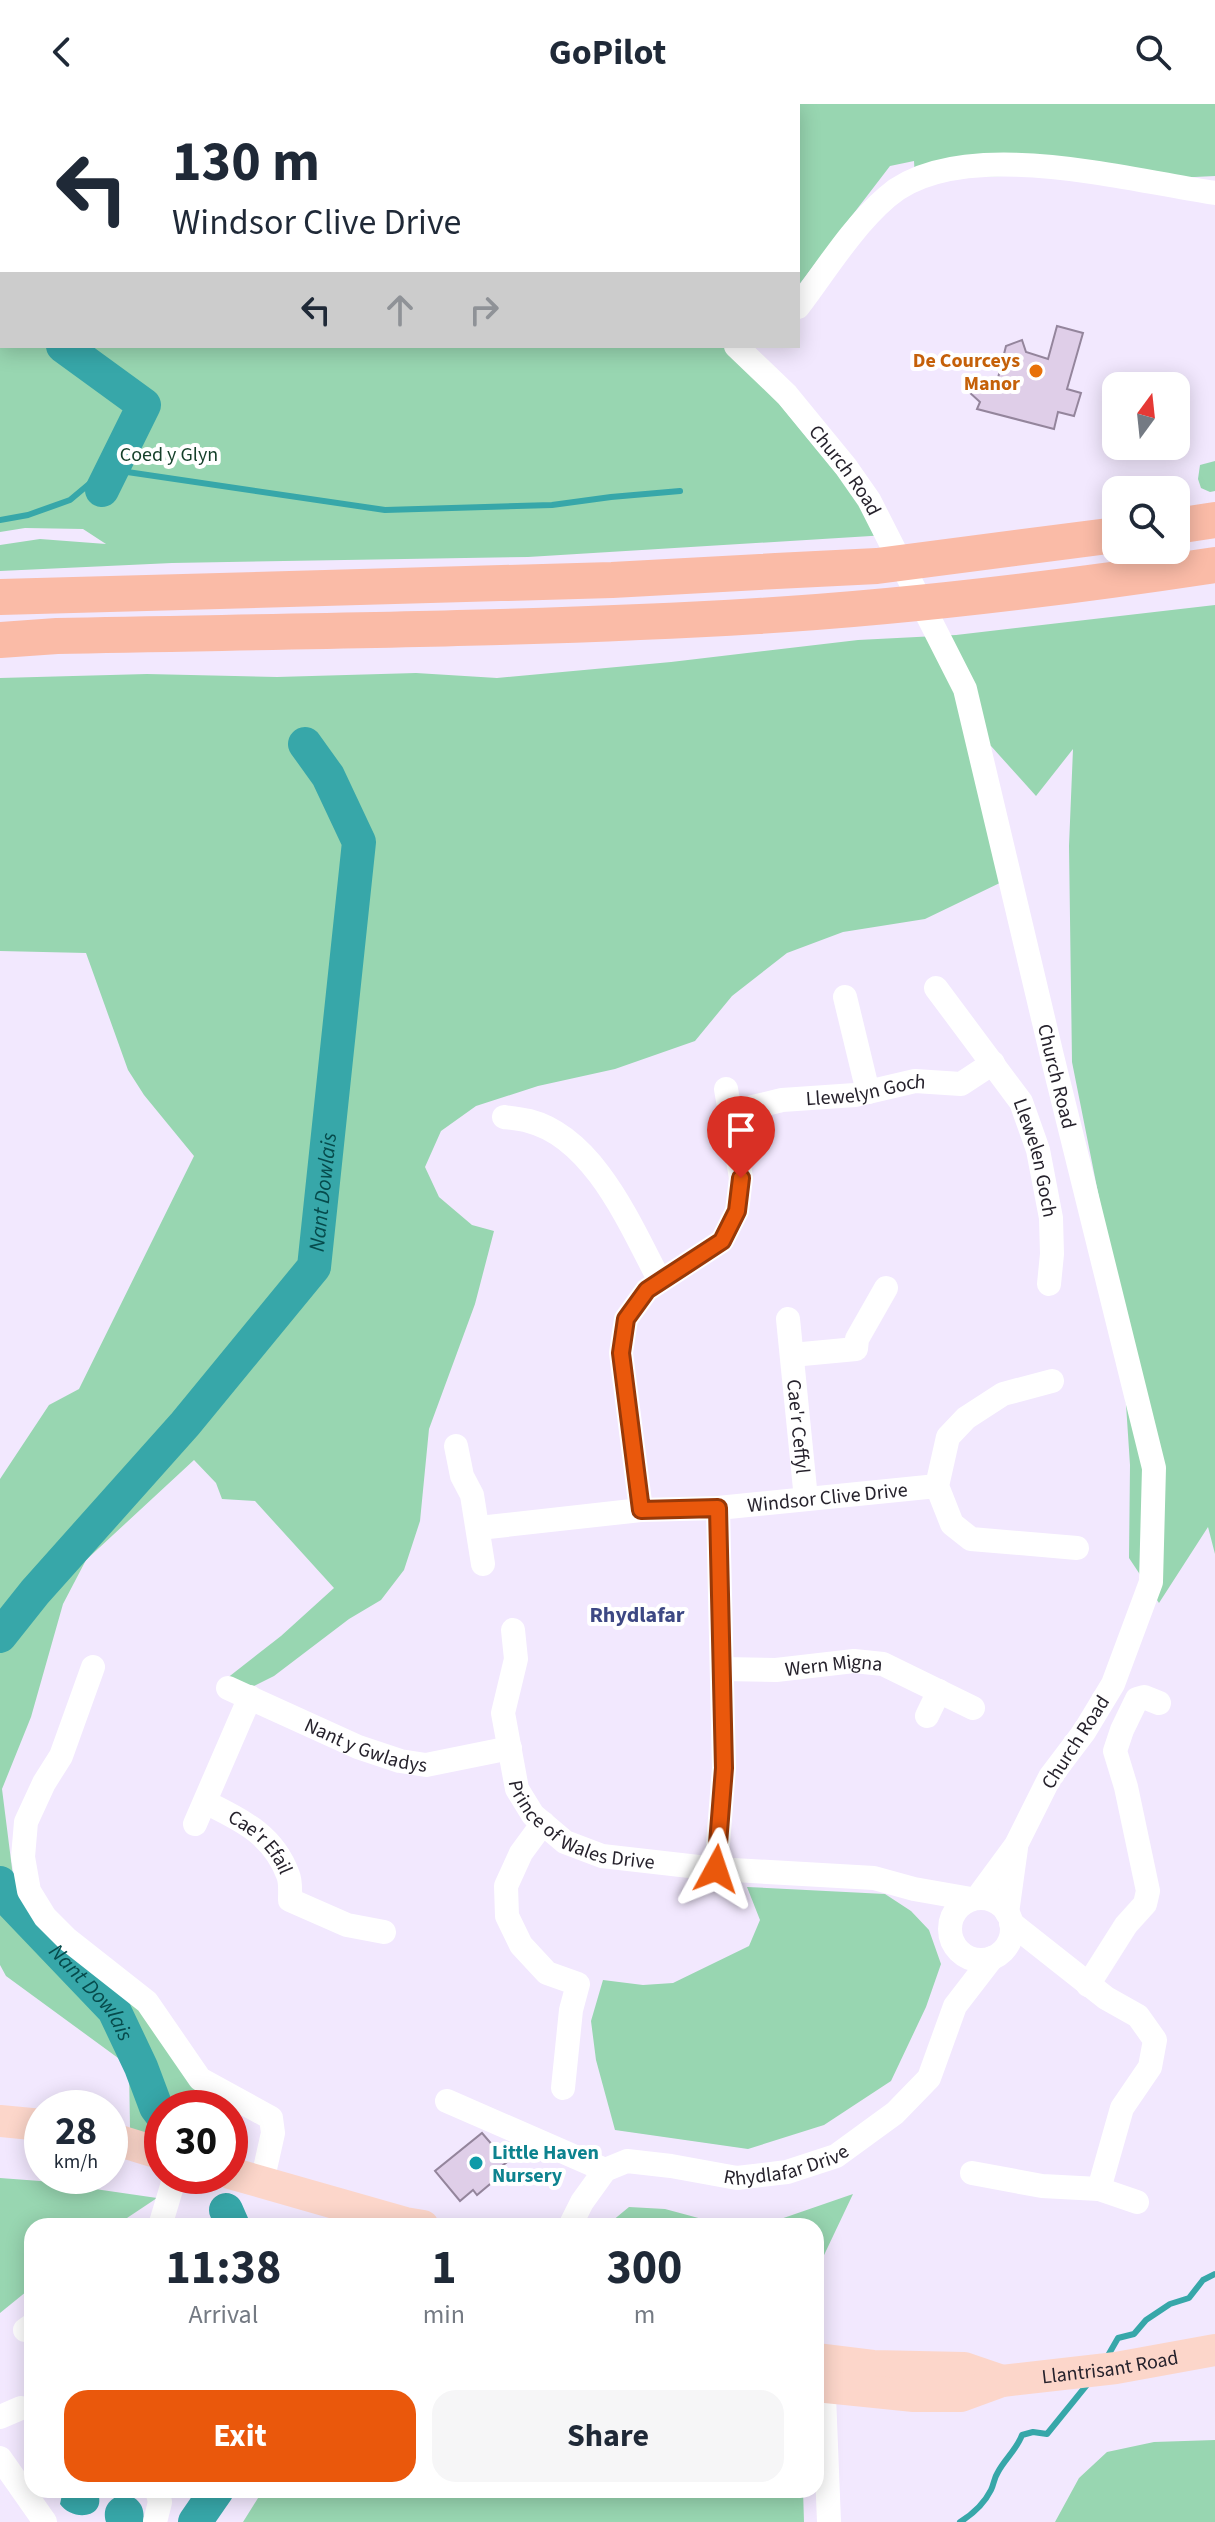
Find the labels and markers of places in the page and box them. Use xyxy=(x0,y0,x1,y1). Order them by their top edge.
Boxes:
place label: De Courceys Manor xyxy=(913,347,1020,398)
marker: De Courceys Manor xyxy=(1027,362,1045,380)
pin xyxy=(707,1096,775,1178)
place label: Little Haven Nursery xyxy=(492,2139,599,2190)
marker: Little Haven Nursery xyxy=(467,2154,485,2172)

